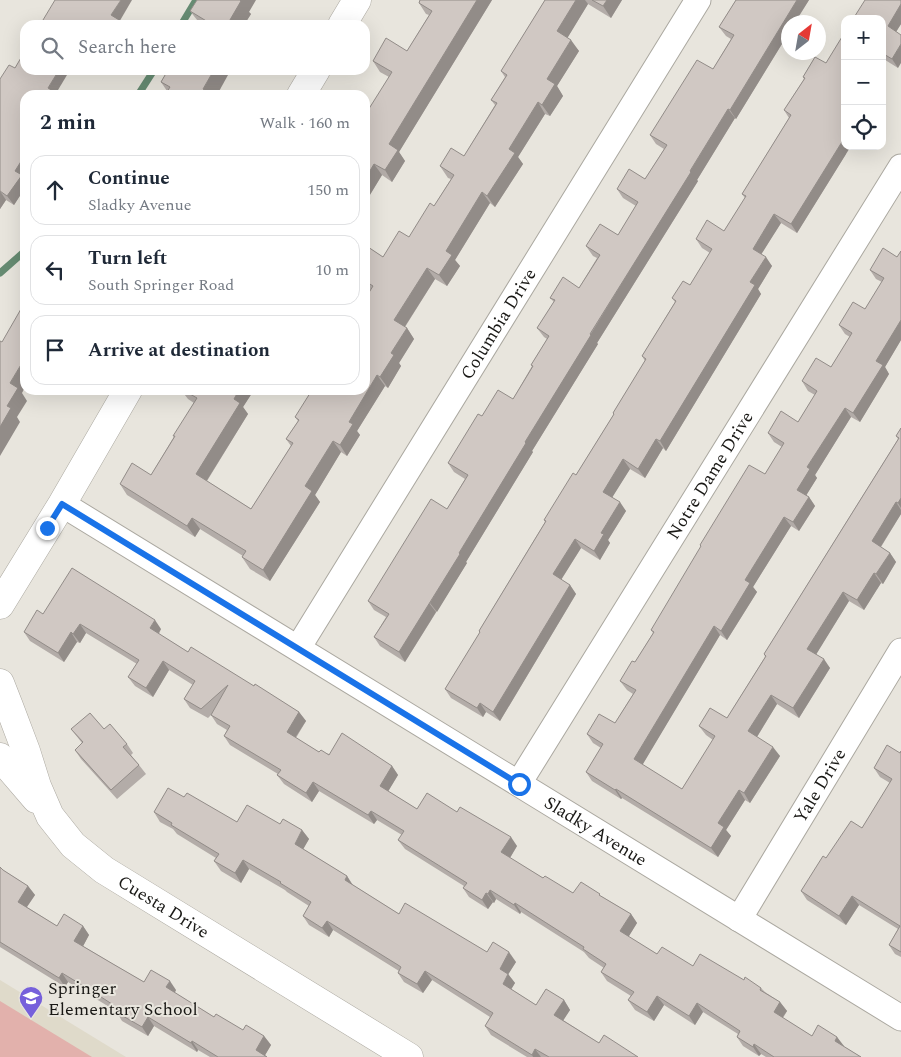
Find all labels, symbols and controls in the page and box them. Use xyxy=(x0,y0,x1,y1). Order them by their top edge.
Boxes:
north arrow xyxy=(781,15,826,60)
map controls xyxy=(841,15,886,150)
button: + xyxy=(841,15,886,60)
search box xyxy=(20,20,370,75)
text: Search here xyxy=(78,33,177,62)
icon: search xyxy=(38,34,66,62)
button: − xyxy=(841,60,886,105)
button: locate xyxy=(841,105,886,150)
text: 2 min xyxy=(40,107,96,139)
text: Walk · 160 m xyxy=(259,111,350,135)
text: Continue xyxy=(88,164,170,193)
icon: ahead xyxy=(41,176,69,204)
text: 150 m xyxy=(307,178,349,202)
text: Sladky Avenue xyxy=(88,193,191,217)
text: Turn left xyxy=(88,244,167,273)
icon: left xyxy=(41,256,69,284)
text: 10 m xyxy=(315,258,349,282)
street label: Columbia Drive xyxy=(453,263,543,385)
text: South Springer Road xyxy=(88,273,234,297)
icon: arrive xyxy=(41,336,69,364)
text: Arrive at destination xyxy=(88,336,270,365)
street label: Notre Dame Drive xyxy=(660,406,760,545)
route end xyxy=(36,517,59,540)
street label: Yale Drive xyxy=(787,743,853,828)
route start xyxy=(508,773,531,796)
street label: Sladky Avenue xyxy=(539,789,652,873)
street label: Cuesta Drive xyxy=(113,868,215,945)
place label: Springer Elementary School xyxy=(48,975,198,1023)
school or university icon: Springer Elementary School xyxy=(18,985,44,1019)

